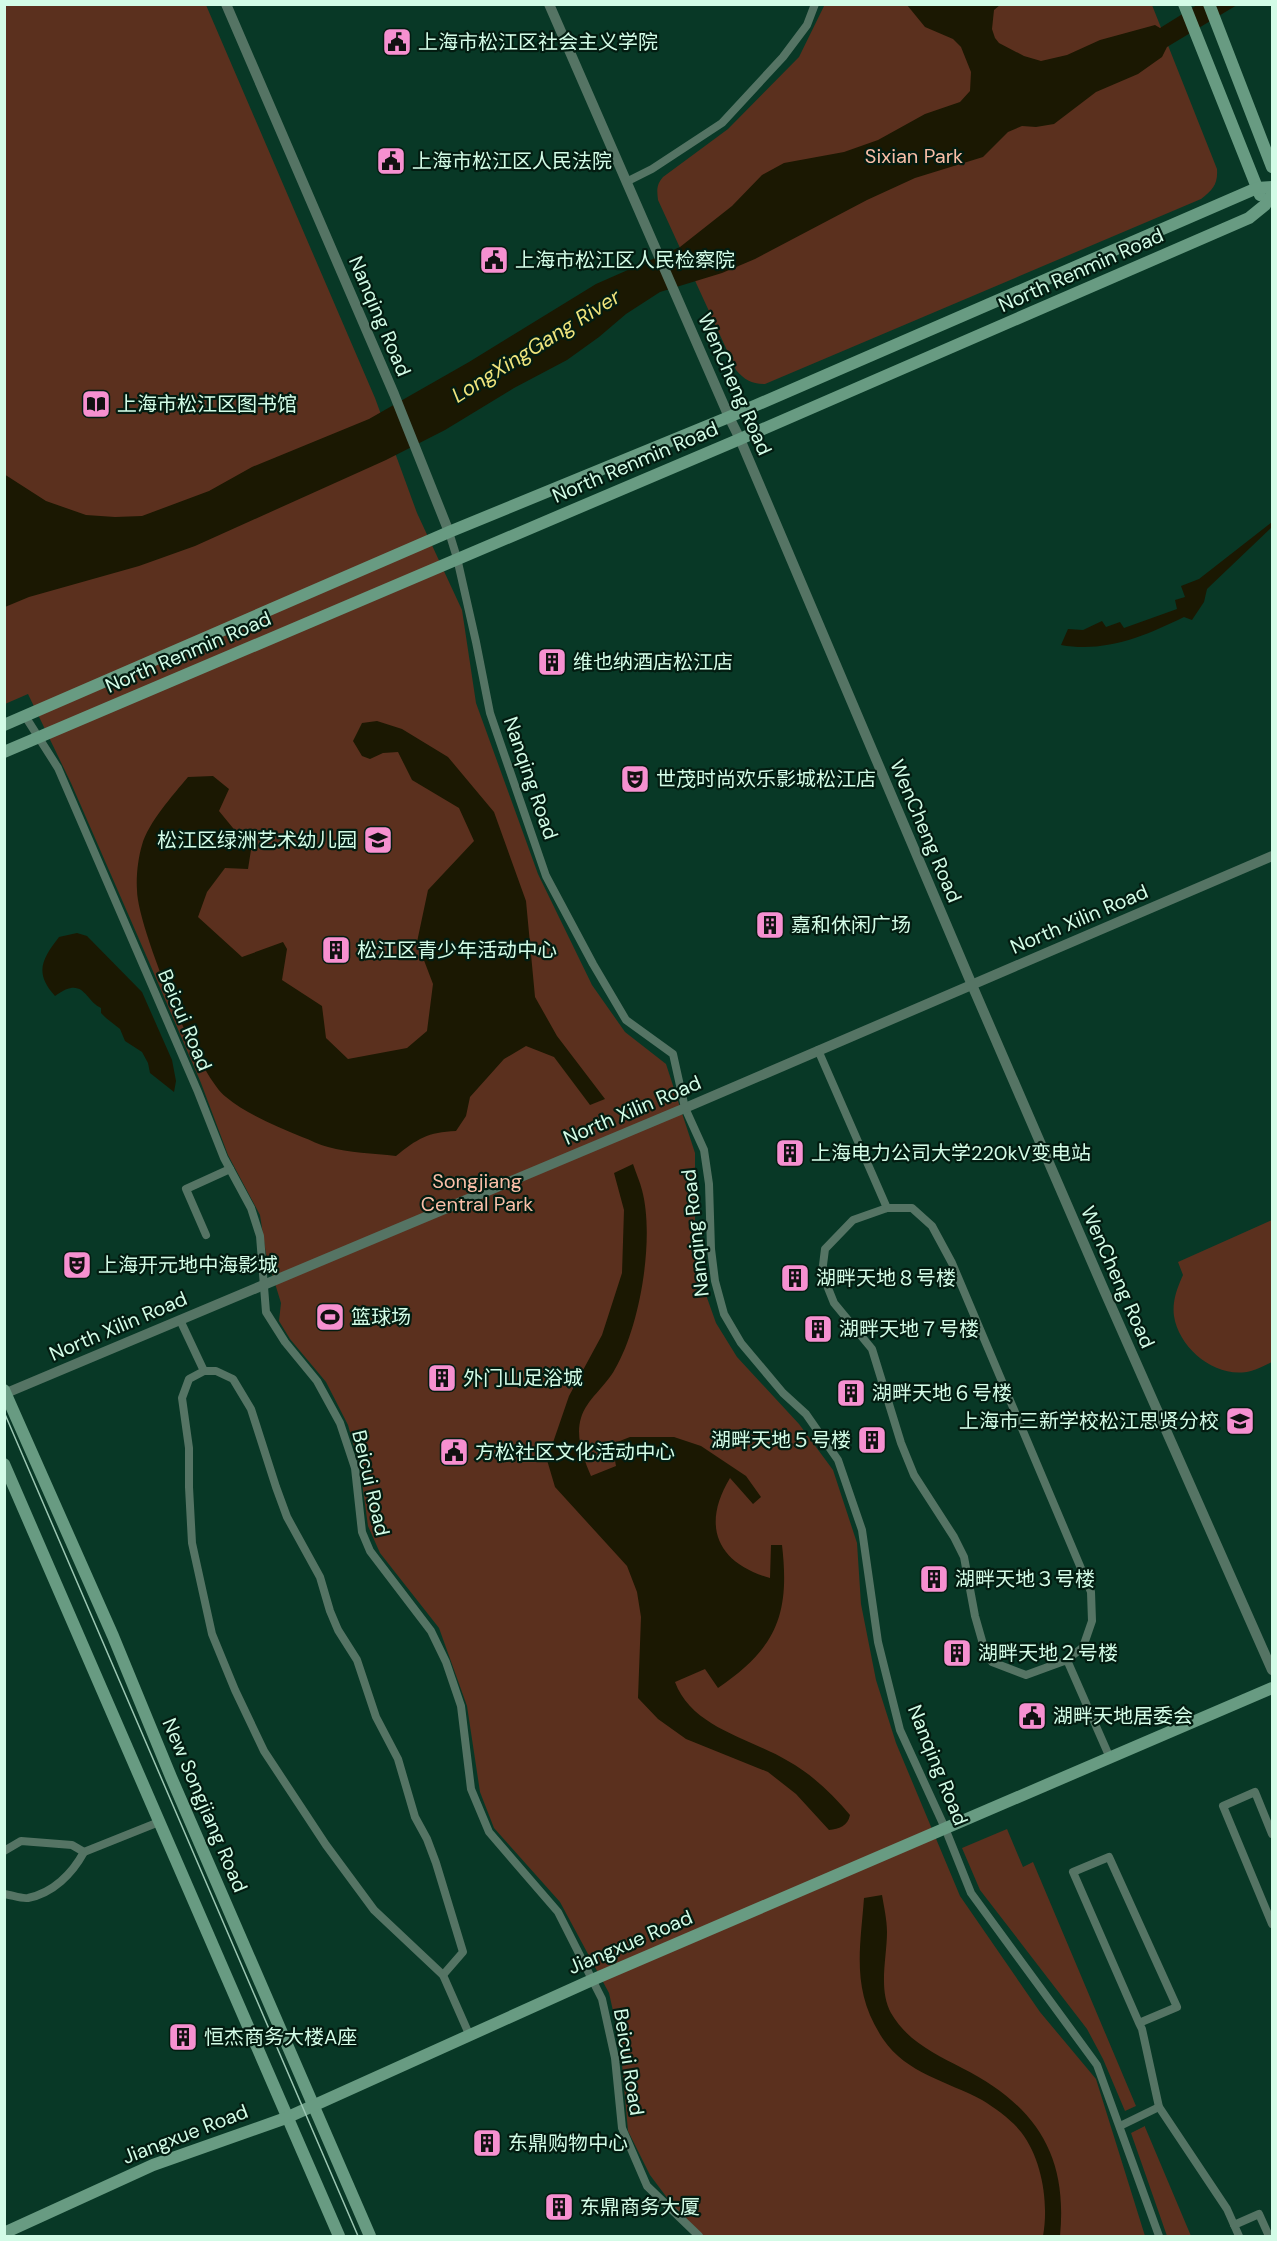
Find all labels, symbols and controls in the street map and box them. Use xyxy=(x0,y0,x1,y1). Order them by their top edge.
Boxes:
public building icon: 上海市松江区社会主义学院 xyxy=(381,26,413,58)
place label: 上海市松江区社会主义学院 xyxy=(418,29,658,55)
park label: Sixian Park xyxy=(865,143,963,169)
public building icon: 上海市松江区人民法院 xyxy=(375,145,407,177)
place label: 上海市松江区人民法院 xyxy=(412,148,612,174)
street label: North Renmin Road xyxy=(994,222,1168,318)
public building icon: 上海市松江区人民检察院 xyxy=(478,244,510,276)
place label: 上海市松江区人民检察院 xyxy=(515,247,735,273)
street label: Nanqing Road xyxy=(343,252,417,380)
water label: LongXingGang River xyxy=(446,282,627,409)
street label: WenCheng Road xyxy=(692,309,778,459)
library icon: 上海市松江区图书馆 xyxy=(80,388,112,420)
place label: 上海市松江区图书馆 xyxy=(117,391,297,417)
street label: North Renmin Road xyxy=(548,415,722,509)
street label: North Renmin Road xyxy=(101,605,275,699)
building icon: 维也纳酒店松江店 xyxy=(536,646,568,678)
place label: 维也纳酒店松江店 xyxy=(573,649,733,675)
street label: Nanqing Road xyxy=(498,713,564,843)
street label: WenCheng Road xyxy=(884,756,968,906)
theatre icon: 世茂时尚欢乐影城松江店 xyxy=(619,763,651,795)
place label: 世茂时尚欢乐影城松江店 xyxy=(656,766,876,792)
school or university icon: 松江区绿洲艺术幼儿园 xyxy=(362,824,394,856)
place label: 松江区绿洲艺术幼儿园 xyxy=(157,827,357,853)
street label: North Xilin Road xyxy=(1006,878,1152,960)
building icon: 嘉和休闲广场 xyxy=(754,909,786,941)
place label: 嘉和休闲广场 xyxy=(791,912,911,938)
building icon: 松江区青少年活动中心 xyxy=(320,934,352,966)
place label: 松江区青少年活动中心 xyxy=(357,937,557,963)
street label: Beicui Road xyxy=(152,965,218,1075)
street label: North Xilin Road xyxy=(559,1069,705,1151)
building icon: 上海电力公司大学220kV变电站 xyxy=(774,1137,806,1169)
place label: 上海电力公司大学220kV变电站 xyxy=(811,1140,1091,1166)
park label: Songjiang Central Park xyxy=(421,1168,533,1217)
street label: Nanqing Road xyxy=(675,1168,715,1298)
street label: WenCheng Road xyxy=(1075,1202,1161,1352)
theatre icon: 上海开元地中海影城 xyxy=(61,1249,93,1281)
place label: 上海开元地中海影城 xyxy=(98,1252,278,1278)
building icon: 湖畔天地８号楼 xyxy=(779,1262,811,1294)
place label: 湖畔天地８号楼 xyxy=(816,1265,956,1291)
street label: North Xilin Road xyxy=(45,1285,191,1367)
sports icon: 篮球场 xyxy=(314,1301,346,1333)
place label: 篮球场 xyxy=(351,1304,411,1330)
building icon: 湖畔天地７号楼 xyxy=(802,1313,834,1345)
place label: 湖畔天地７号楼 xyxy=(839,1316,979,1342)
building icon: 外门山足浴城 xyxy=(426,1362,458,1394)
place label: 外门山足浴城 xyxy=(463,1365,583,1391)
building icon: 湖畔天地６号楼 xyxy=(835,1377,867,1409)
place label: 湖畔天地６号楼 xyxy=(872,1380,1012,1406)
school or university icon: 上海市三新学校松江思贤分校 xyxy=(1224,1405,1256,1437)
place label: 上海市三新学校松江思贤分校 xyxy=(959,1408,1219,1434)
building icon: 湖畔天地５号楼 xyxy=(856,1424,888,1456)
place label: 湖畔天地５号楼 xyxy=(711,1427,851,1453)
street label: Beicui Road xyxy=(346,1428,396,1538)
public building icon: 方松社区文化活动中心 xyxy=(438,1436,470,1468)
place label: 方松社区文化活动中心 xyxy=(475,1439,675,1465)
building icon: 湖畔天地３号楼 xyxy=(918,1563,950,1595)
place label: 湖畔天地３号楼 xyxy=(955,1566,1095,1592)
building icon: 湖畔天地２号楼 xyxy=(941,1637,973,1669)
place label: 湖畔天地２号楼 xyxy=(978,1640,1118,1666)
public building icon: 湖畔天地居委会 xyxy=(1016,1700,1048,1732)
street label: Nanqing Road xyxy=(902,1701,974,1829)
place label: 湖畔天地居委会 xyxy=(1053,1703,1193,1729)
street label: New Songjiang Road xyxy=(157,1714,253,1896)
street label: Jiangxue Road xyxy=(564,1904,696,1980)
street label: Beicui Road xyxy=(608,2007,650,2117)
building icon: 恒杰商务大楼A座 xyxy=(167,2021,199,2053)
place label: 恒杰商务大楼A座 xyxy=(204,2024,357,2050)
street label: Jiangxue Road xyxy=(118,2098,252,2170)
building icon: 东鼎购物中心 xyxy=(471,2127,503,2159)
place label: 东鼎购物中心 xyxy=(508,2130,628,2156)
building icon: 东鼎商务大厦 xyxy=(543,2191,575,2223)
place label: 东鼎商务大厦 xyxy=(580,2194,700,2220)

